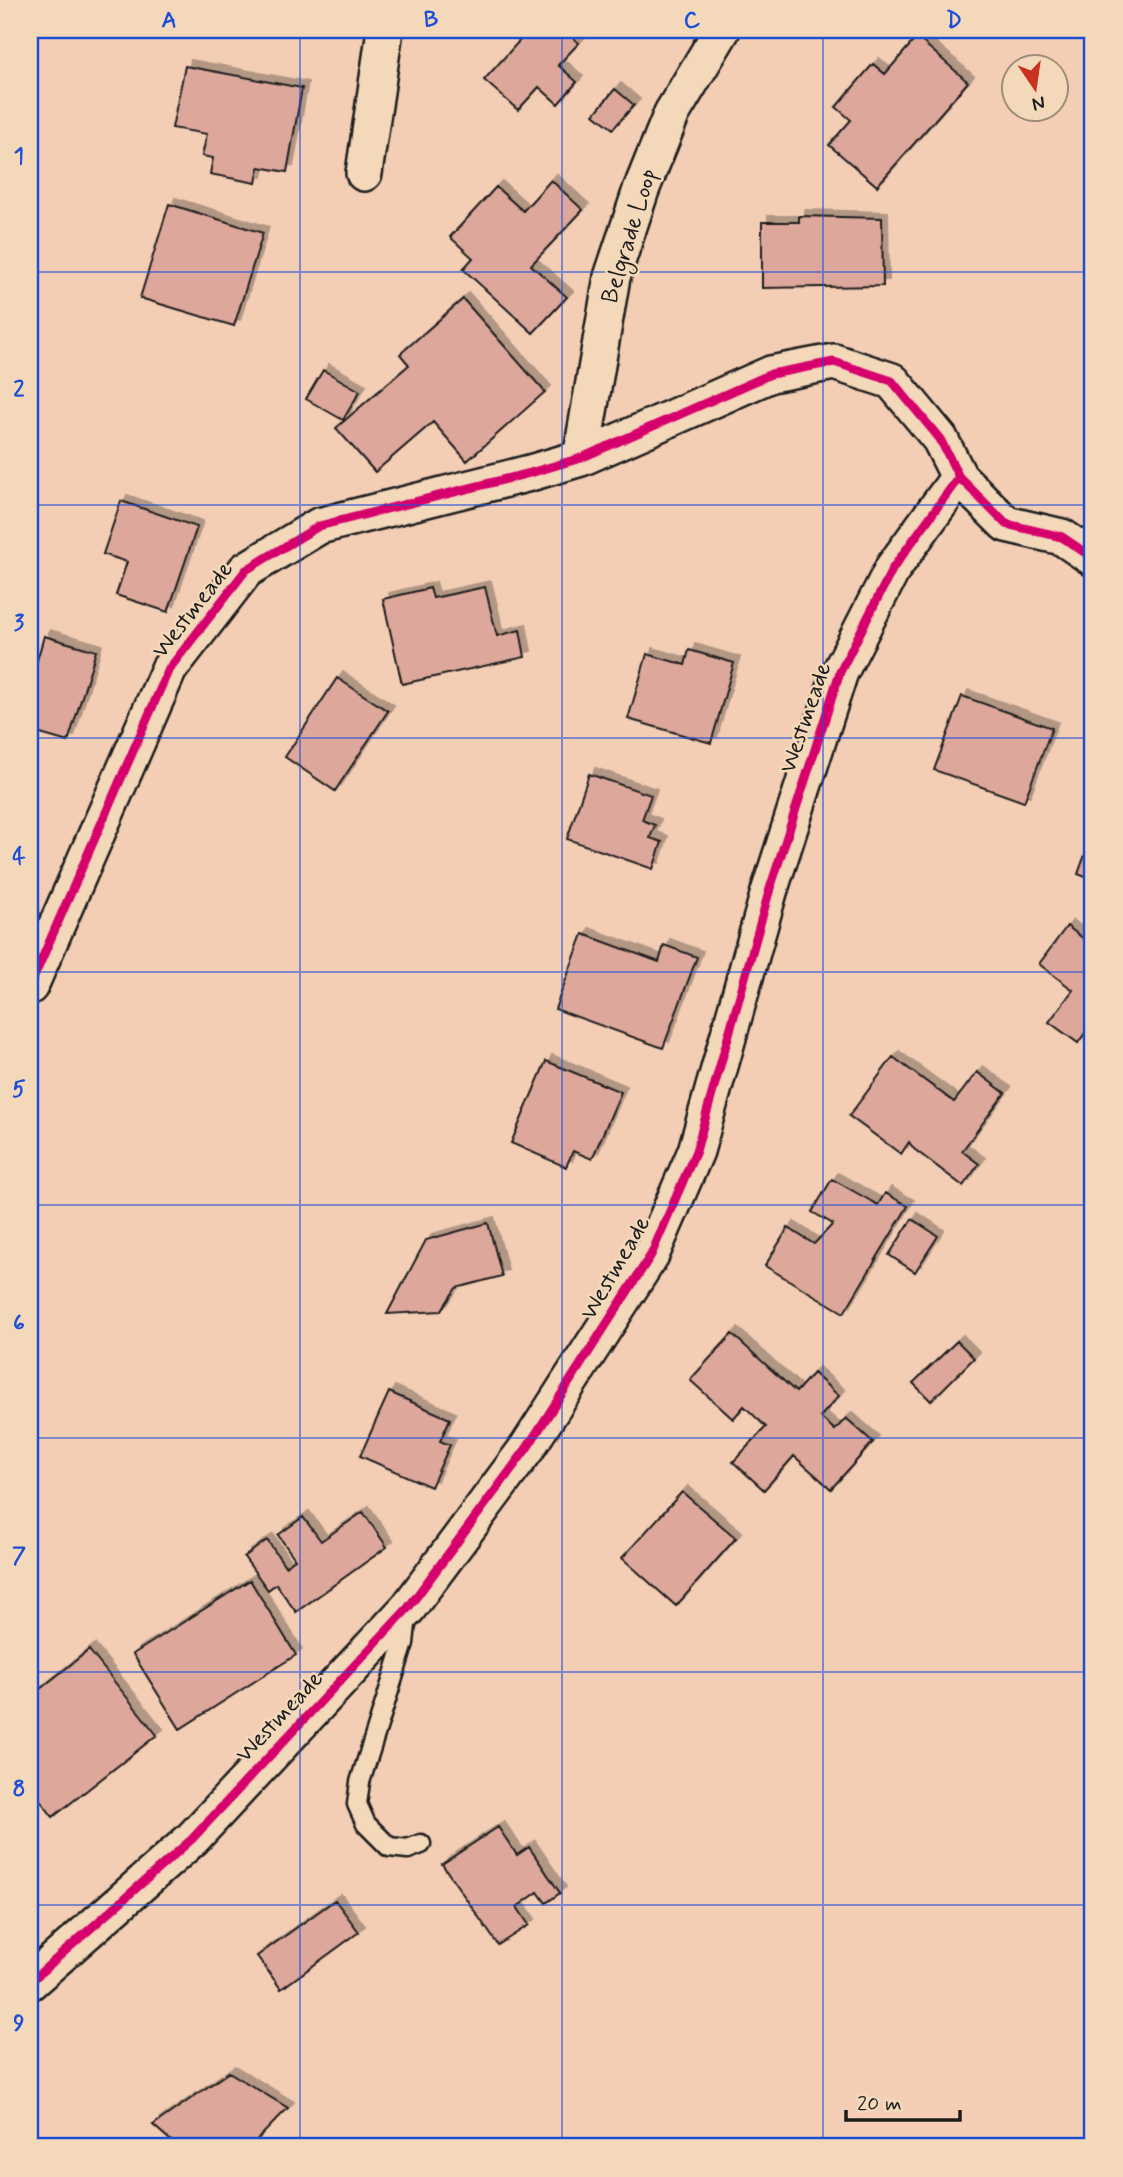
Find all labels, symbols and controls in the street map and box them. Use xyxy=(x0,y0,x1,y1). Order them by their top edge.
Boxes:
text: A xyxy=(161,6,177,36)
text: B xyxy=(424,6,439,36)
text: C xyxy=(684,6,701,36)
text: D xyxy=(946,6,962,36)
north arrow xyxy=(1000,52,1070,122)
text: N xyxy=(1030,89,1047,117)
text: 1 xyxy=(14,142,24,172)
street label: Belgrade Loop xyxy=(595,165,667,308)
text: 2 xyxy=(13,375,25,405)
street label: Westmeade xyxy=(145,555,241,665)
text: 3 xyxy=(14,609,25,639)
street label: Westmeade xyxy=(773,658,839,778)
text: 4 xyxy=(12,842,26,872)
text: 5 xyxy=(12,1075,26,1105)
street label: Westmeade xyxy=(574,1210,658,1326)
text: 6 xyxy=(13,1309,25,1339)
text: 7 xyxy=(12,1542,26,1572)
street label: Westmeade xyxy=(229,1664,331,1770)
text: 8 xyxy=(13,1775,25,1805)
text: 9 xyxy=(13,2009,25,2039)
scale bar xyxy=(846,2079,960,2123)
text: 20 m xyxy=(857,2090,902,2118)

